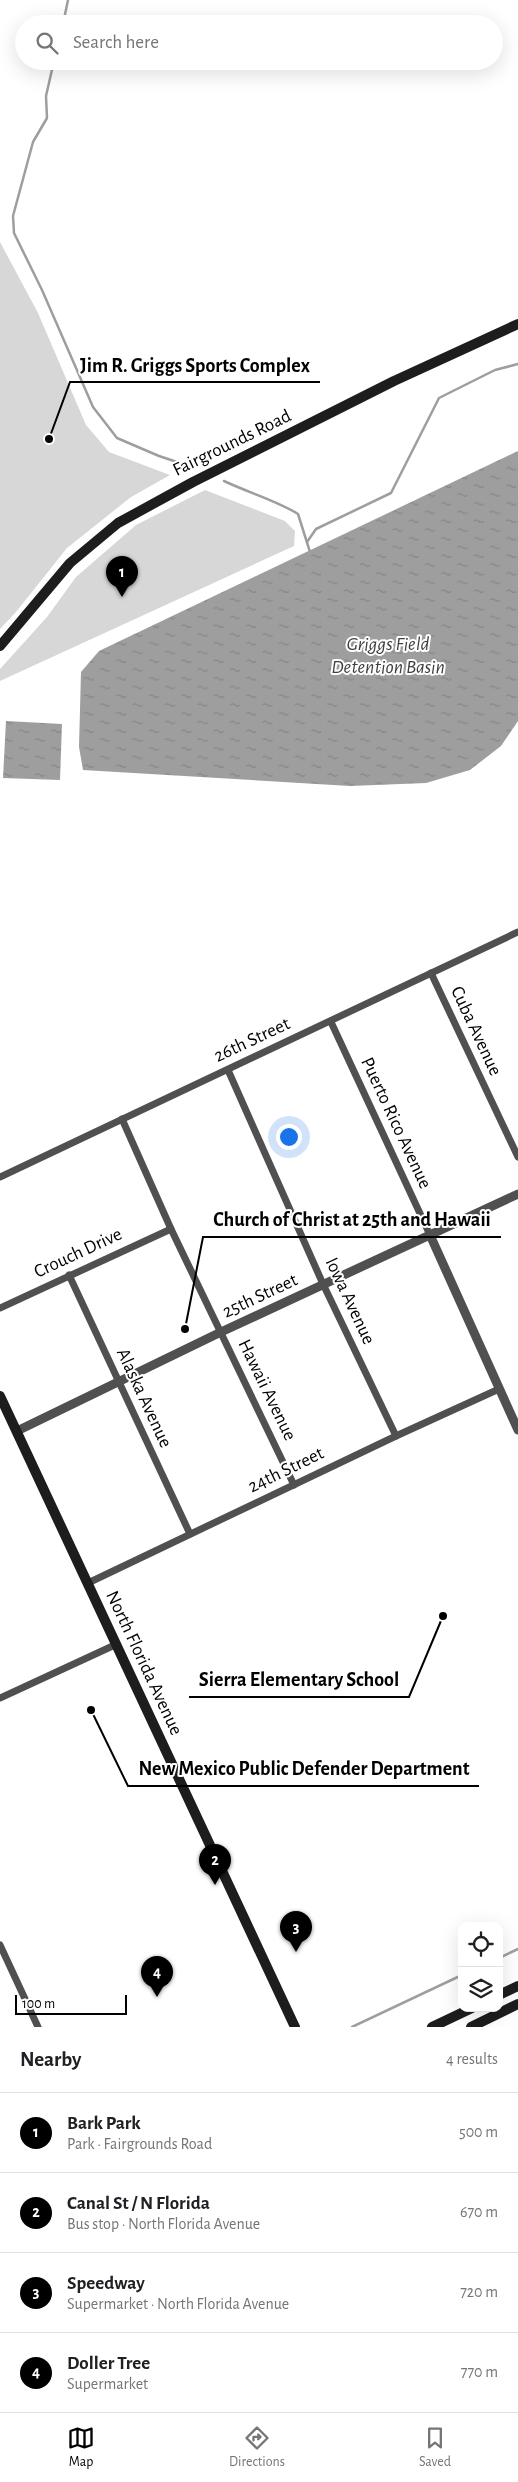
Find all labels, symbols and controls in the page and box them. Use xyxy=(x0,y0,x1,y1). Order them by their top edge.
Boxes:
search box xyxy=(15,15,503,70)
icon: search xyxy=(33,29,61,57)
text: Search here xyxy=(73,33,159,52)
callout: Jim R. Griggs Sports Complex xyxy=(70,347,320,382)
text: Jim R. Griggs Sports Complex xyxy=(80,356,311,376)
street label: Fairgrounds Road xyxy=(170,406,294,480)
pin: 1 xyxy=(106,556,138,597)
water label: Griggs Field Detention Basin xyxy=(331,634,445,677)
street label: Cuba Avenue xyxy=(447,983,505,1079)
street label: 26th Street xyxy=(211,1014,293,1066)
street label: Puerto Rico Avenue xyxy=(357,1054,435,1192)
your location xyxy=(276,1124,302,1150)
callout: Church of Christ at 25th and Hawaii xyxy=(203,1202,501,1237)
text: Church of Christ at 25th and Hawaii xyxy=(213,1210,491,1230)
street label: Crouch Drive xyxy=(31,1224,125,1282)
street label: Iowa Avenue xyxy=(322,1255,378,1347)
street label: 25th Street xyxy=(220,1270,300,1322)
street label: Hawaii Avenue xyxy=(234,1336,300,1444)
street label: Alaska Avenue xyxy=(113,1345,175,1451)
street label: 24th Street xyxy=(245,1444,327,1496)
street label: North Florida Avenue xyxy=(102,1588,186,1738)
callout: Sierra Elementary School xyxy=(189,1662,409,1697)
text: Sierra Elementary School xyxy=(199,1670,399,1690)
callout: New Mexico Public Defender Department xyxy=(128,1751,479,1786)
text: New Mexico Public Defender Department xyxy=(139,1759,470,1779)
pin: 2 xyxy=(199,1844,231,1885)
pin: 3 xyxy=(280,1911,312,1952)
map controls xyxy=(458,1922,503,2012)
button: locate xyxy=(458,1922,503,1967)
pin: 4 xyxy=(141,1956,173,1997)
button: layers xyxy=(458,1967,503,2012)
scale bar xyxy=(15,1992,128,2015)
text: 100 m xyxy=(22,1997,55,2011)
text: Nearby xyxy=(20,2049,81,2070)
text: 4 results xyxy=(446,2051,498,2067)
text: Bark Park xyxy=(67,2114,141,2133)
text: 1 xyxy=(33,2124,39,2140)
text: 500 m xyxy=(459,2124,498,2140)
text: Park · Fairgrounds Road xyxy=(67,2136,212,2152)
text: Canal St / N Florida xyxy=(67,2194,210,2213)
text: 2 xyxy=(32,2204,40,2220)
text: 670 m xyxy=(460,2204,498,2220)
text: Bus stop · North Florida Avenue xyxy=(67,2216,260,2232)
text: Speedway xyxy=(67,2274,145,2293)
text: 3 xyxy=(33,2284,39,2300)
text: 720 m xyxy=(460,2284,498,2300)
text: Supermarket · North Florida Avenue xyxy=(67,2296,289,2312)
text: Doller Tree xyxy=(67,2354,150,2373)
text: 4 xyxy=(32,2364,40,2380)
text: 770 m xyxy=(461,2364,498,2380)
text: Supermarket xyxy=(67,2376,148,2392)
tab: Map xyxy=(67,2424,95,2471)
tab: Directions xyxy=(229,2424,285,2471)
tab: Saved xyxy=(419,2424,451,2471)

